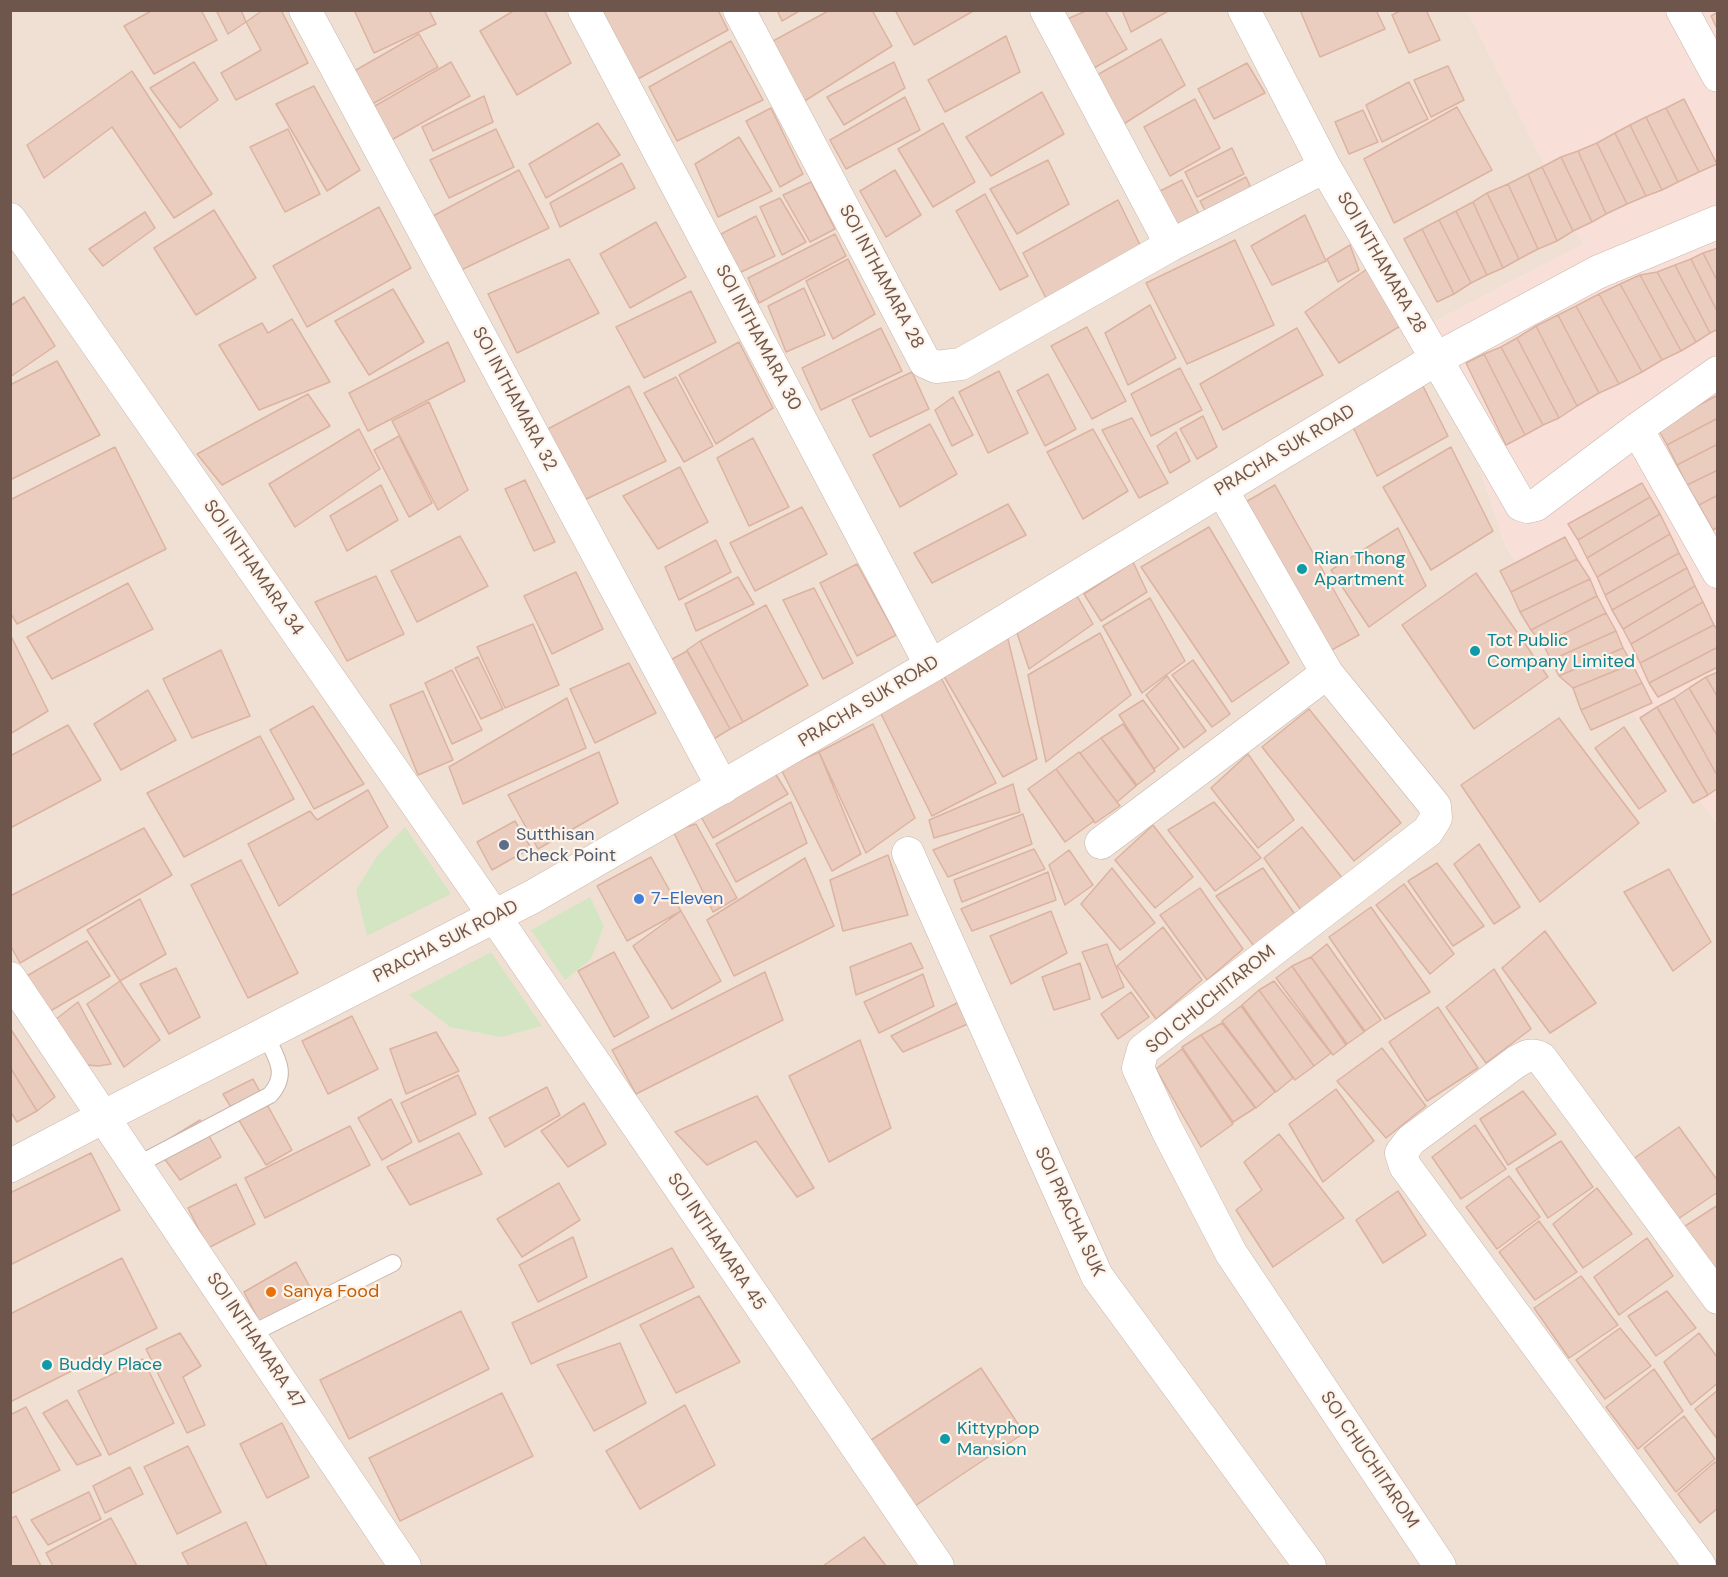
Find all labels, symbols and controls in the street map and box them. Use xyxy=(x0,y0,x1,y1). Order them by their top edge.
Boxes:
street label: SOI INTHAMARA 28 xyxy=(1332,188,1430,338)
street label: SOI INTHAMARA 28 xyxy=(834,201,928,353)
street label: SOI INTHAMARA 30 xyxy=(710,261,806,415)
street label: SOI INTHAMARA 32 xyxy=(467,323,561,475)
street label: PRACHA SUK ROAD xyxy=(1211,401,1359,501)
street label: SOI INTHAMARA 34 xyxy=(198,496,308,640)
place label: Rian Thong Apartment xyxy=(1314,548,1405,590)
marker: Rian Thong Apartment xyxy=(1295,562,1309,576)
place label: Tot Public Company Limited xyxy=(1487,630,1635,672)
marker: Tot Public Company Limited xyxy=(1468,644,1482,658)
street label: PRACHA SUK ROAD xyxy=(795,652,943,752)
place label: Sutthisan Check Point xyxy=(516,824,616,866)
marker: Sutthisan Check Point xyxy=(497,838,511,852)
place label: 7-Eleven xyxy=(651,888,723,910)
marker: 7-Eleven xyxy=(632,892,646,906)
street label: PRACHA SUK ROAD xyxy=(370,896,522,988)
street label: SOI CHUCHITAROM xyxy=(1142,941,1280,1059)
street label: SOI PRACHA SUK xyxy=(1030,1144,1108,1280)
street label: SOI INTHAMARA 45 xyxy=(662,1169,770,1315)
street label: SOI INTHAMARA 47 xyxy=(201,1269,309,1413)
place label: Sanya Food xyxy=(283,1281,379,1303)
marker: Sanya Food xyxy=(264,1285,278,1299)
place label: Buddy Place xyxy=(59,1354,162,1376)
marker: Buddy Place xyxy=(40,1358,54,1372)
street label: SOI CHUCHITAROM xyxy=(1315,1388,1423,1532)
place label: Kittyphop Mansion xyxy=(957,1418,1040,1460)
marker: Kittyphop Mansion xyxy=(938,1432,952,1446)

